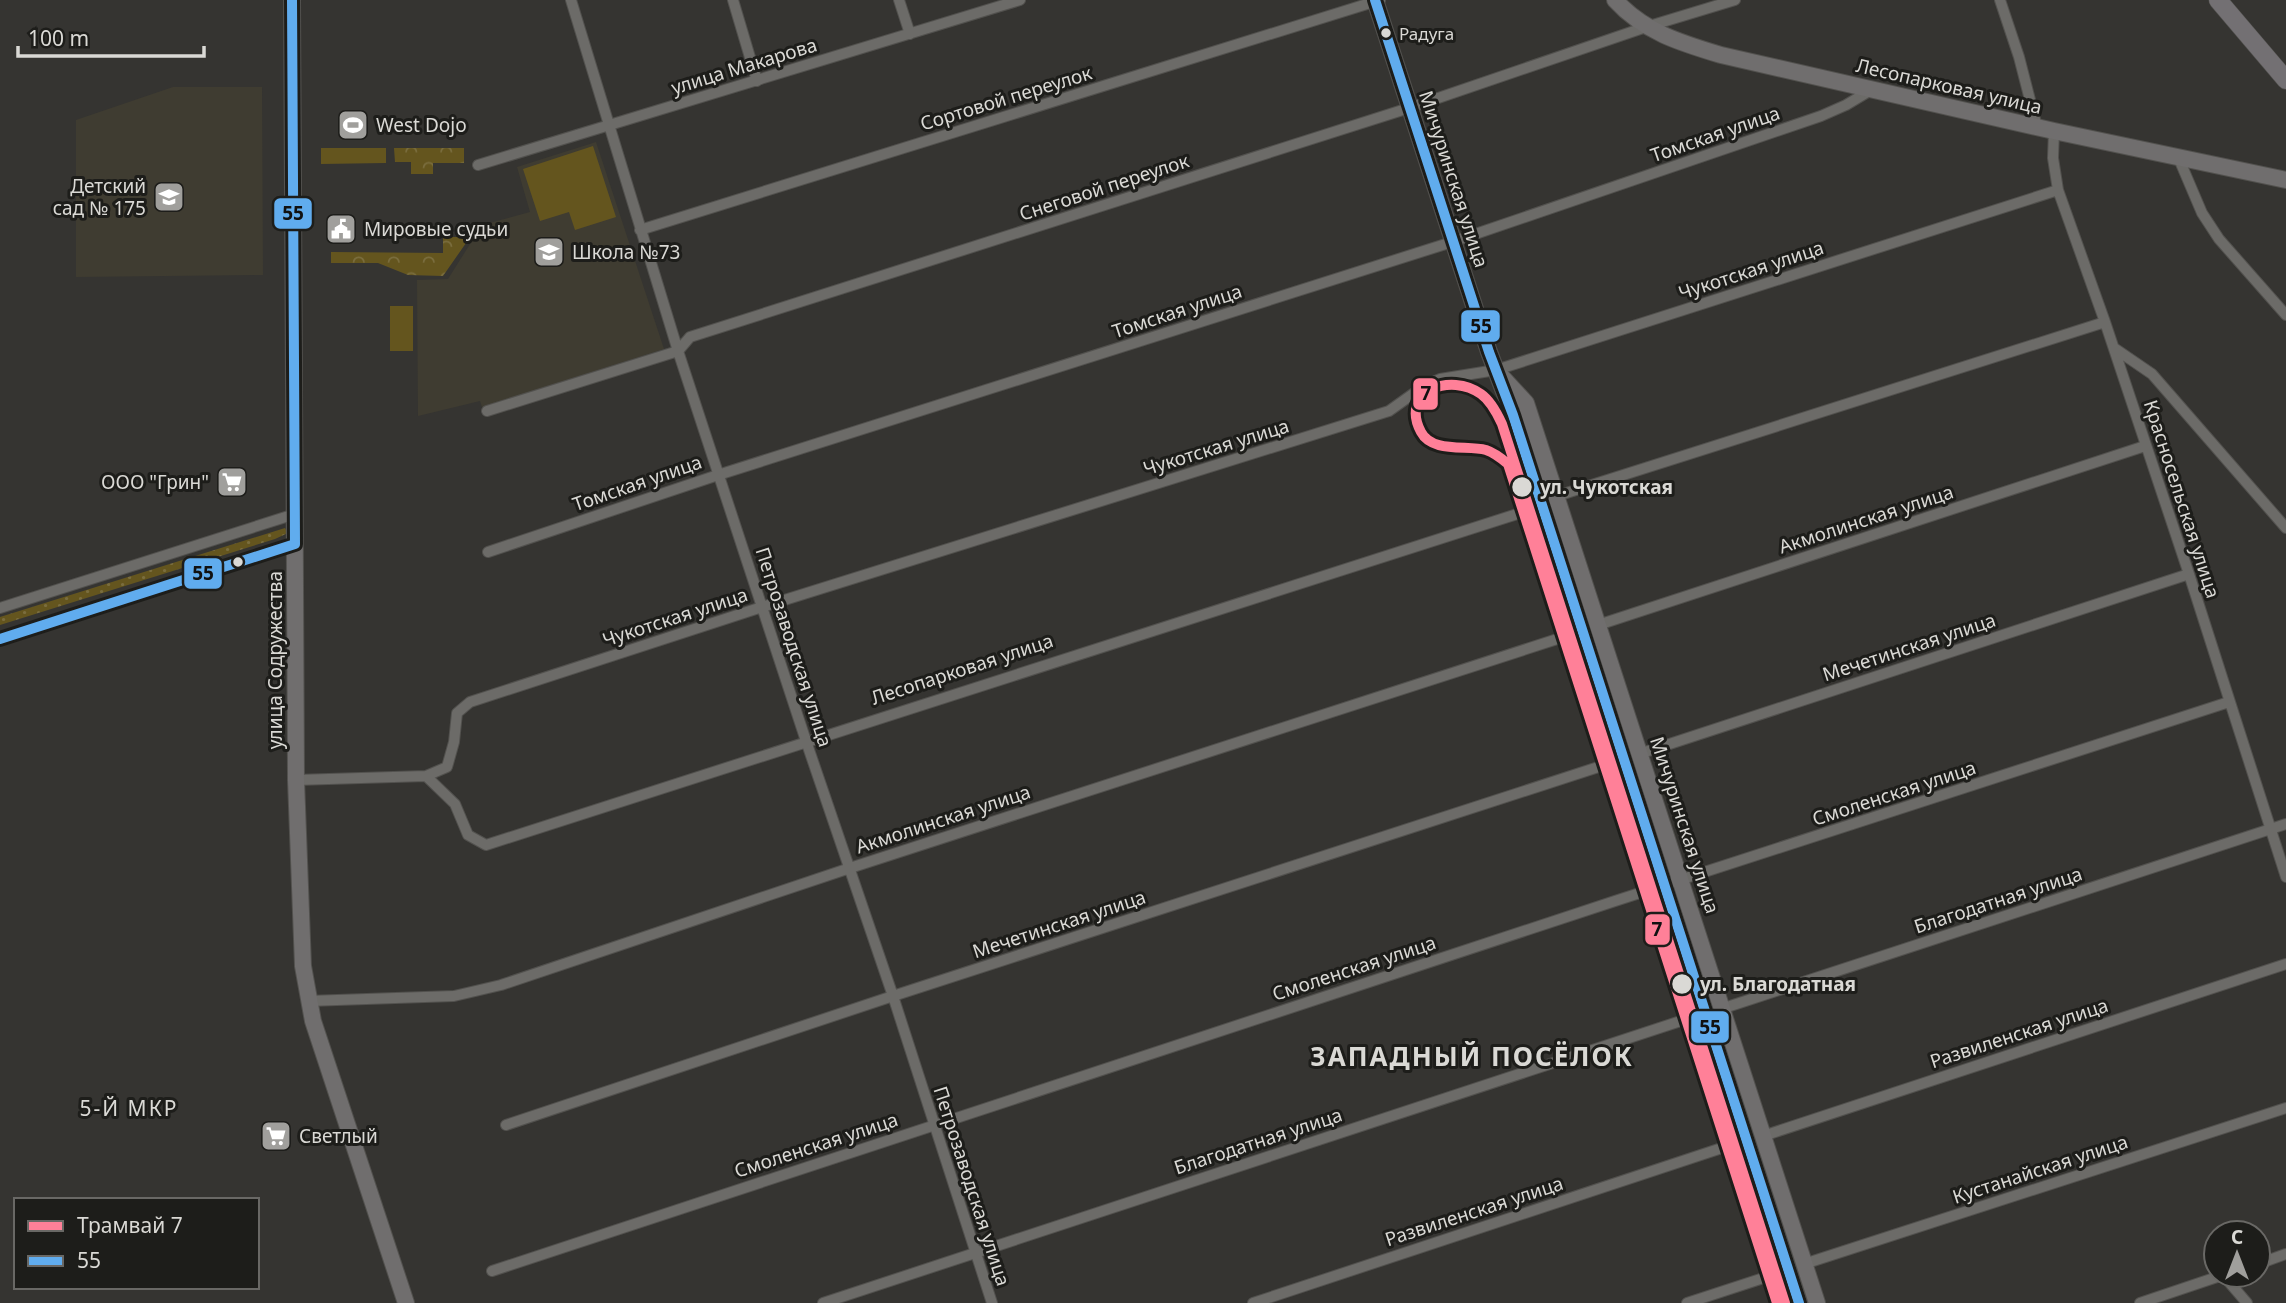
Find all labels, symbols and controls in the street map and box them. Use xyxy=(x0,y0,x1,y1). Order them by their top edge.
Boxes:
scale bar xyxy=(18,14,203,58)
place label: Радуга xyxy=(1399,22,1454,45)
text: 100 m xyxy=(28,24,89,52)
marker: Радуга xyxy=(1379,26,1393,40)
street label: улица Макарова xyxy=(668,31,820,101)
street label: Лесопарковая улица xyxy=(1854,52,2044,120)
street label: Сортовой переулок xyxy=(917,60,1095,136)
street label: Мичуринская улица xyxy=(1413,87,1495,271)
street label: Томская улица xyxy=(1647,100,1783,168)
sports icon: West Dojo xyxy=(336,108,370,142)
place label: West Dojo xyxy=(376,112,467,138)
street label: Снеговой переулок xyxy=(1016,147,1192,227)
place label: Детский сад № 175 xyxy=(53,173,146,221)
school or university icon: Детский сад № 175 xyxy=(152,180,186,214)
line badge: 55 xyxy=(273,197,313,230)
text: 55 xyxy=(282,200,304,226)
public building icon: Мировые судьи xyxy=(324,212,358,246)
place label: Мировые судьи xyxy=(364,216,508,242)
street label: Чукотская улица xyxy=(1675,234,1827,306)
school or university icon: Школа №73 xyxy=(532,235,566,269)
place label: Школа №73 xyxy=(572,239,680,265)
street label: Томская улица xyxy=(1109,278,1245,344)
line badge: 55 xyxy=(1460,309,1501,343)
text: 55 xyxy=(1470,313,1492,339)
line badge: 7 xyxy=(1412,377,1439,411)
text: 7 xyxy=(1421,380,1432,406)
street label: Красносельская улица xyxy=(2138,397,2226,601)
street label: Чукотская улица xyxy=(1140,412,1292,482)
street label: Томская улица xyxy=(569,449,705,517)
supermarket icon: ООО "Грин" xyxy=(215,465,249,499)
place label: ООО "Грин" xyxy=(101,469,209,495)
place label: ул. Чукотская xyxy=(1539,474,1673,500)
marker: ул. Чукотская xyxy=(1510,475,1534,499)
street label: Акмолинская улица xyxy=(1775,478,1957,560)
street label: Петрозаводская улица xyxy=(749,544,839,750)
unlabelled marker xyxy=(231,555,245,569)
line badge: 55 xyxy=(183,557,223,590)
text: 55 xyxy=(192,560,214,586)
street label: улица Содружества xyxy=(262,571,288,749)
street label: Чукотская улица xyxy=(599,581,751,653)
street label: Мечетинская улица xyxy=(1819,607,1999,687)
street label: Лесопарковая улица xyxy=(868,627,1056,711)
street label: Мичуринская улица xyxy=(1644,733,1726,917)
street label: Смоленская улица xyxy=(1809,754,1979,832)
street label: Акмолинская улица xyxy=(852,778,1034,860)
street label: Благодатная улица xyxy=(1911,861,2085,939)
street label: Мечетинская улица xyxy=(969,884,1149,964)
line badge: 7 xyxy=(1644,913,1671,946)
text: 7 xyxy=(1652,916,1663,942)
street label: Смоленская улица xyxy=(1269,929,1439,1007)
place label: ул. Благодатная xyxy=(1699,971,1856,997)
marker: ул. Благодатная xyxy=(1670,972,1694,996)
street label: Развиленская улица xyxy=(1926,992,2112,1074)
line badge: 55 xyxy=(1690,1010,1730,1044)
text: 55 xyxy=(1699,1014,1721,1040)
district label: ЗАПАДНЫЙ ПОСЁЛОК xyxy=(1310,1038,1634,1074)
street label: Петрозаводская улица xyxy=(927,1083,1017,1289)
district label: 5-Й МКР xyxy=(80,1094,179,1122)
street label: Благодатная улица xyxy=(1171,1102,1345,1180)
street label: Смоленская улица xyxy=(731,1106,901,1184)
supermarket icon: Светлый xyxy=(259,1119,293,1153)
place label: Светлый xyxy=(299,1123,378,1149)
street label: Кустанайская улица xyxy=(1949,1128,2131,1210)
street label: Развиленская улица xyxy=(1381,1170,1567,1252)
legend xyxy=(14,1198,259,1289)
text: Трамвай 7 xyxy=(77,1211,183,1239)
north arrow xyxy=(2202,1219,2272,1289)
text: С xyxy=(2231,1224,2243,1250)
text: 55 xyxy=(77,1246,101,1274)

